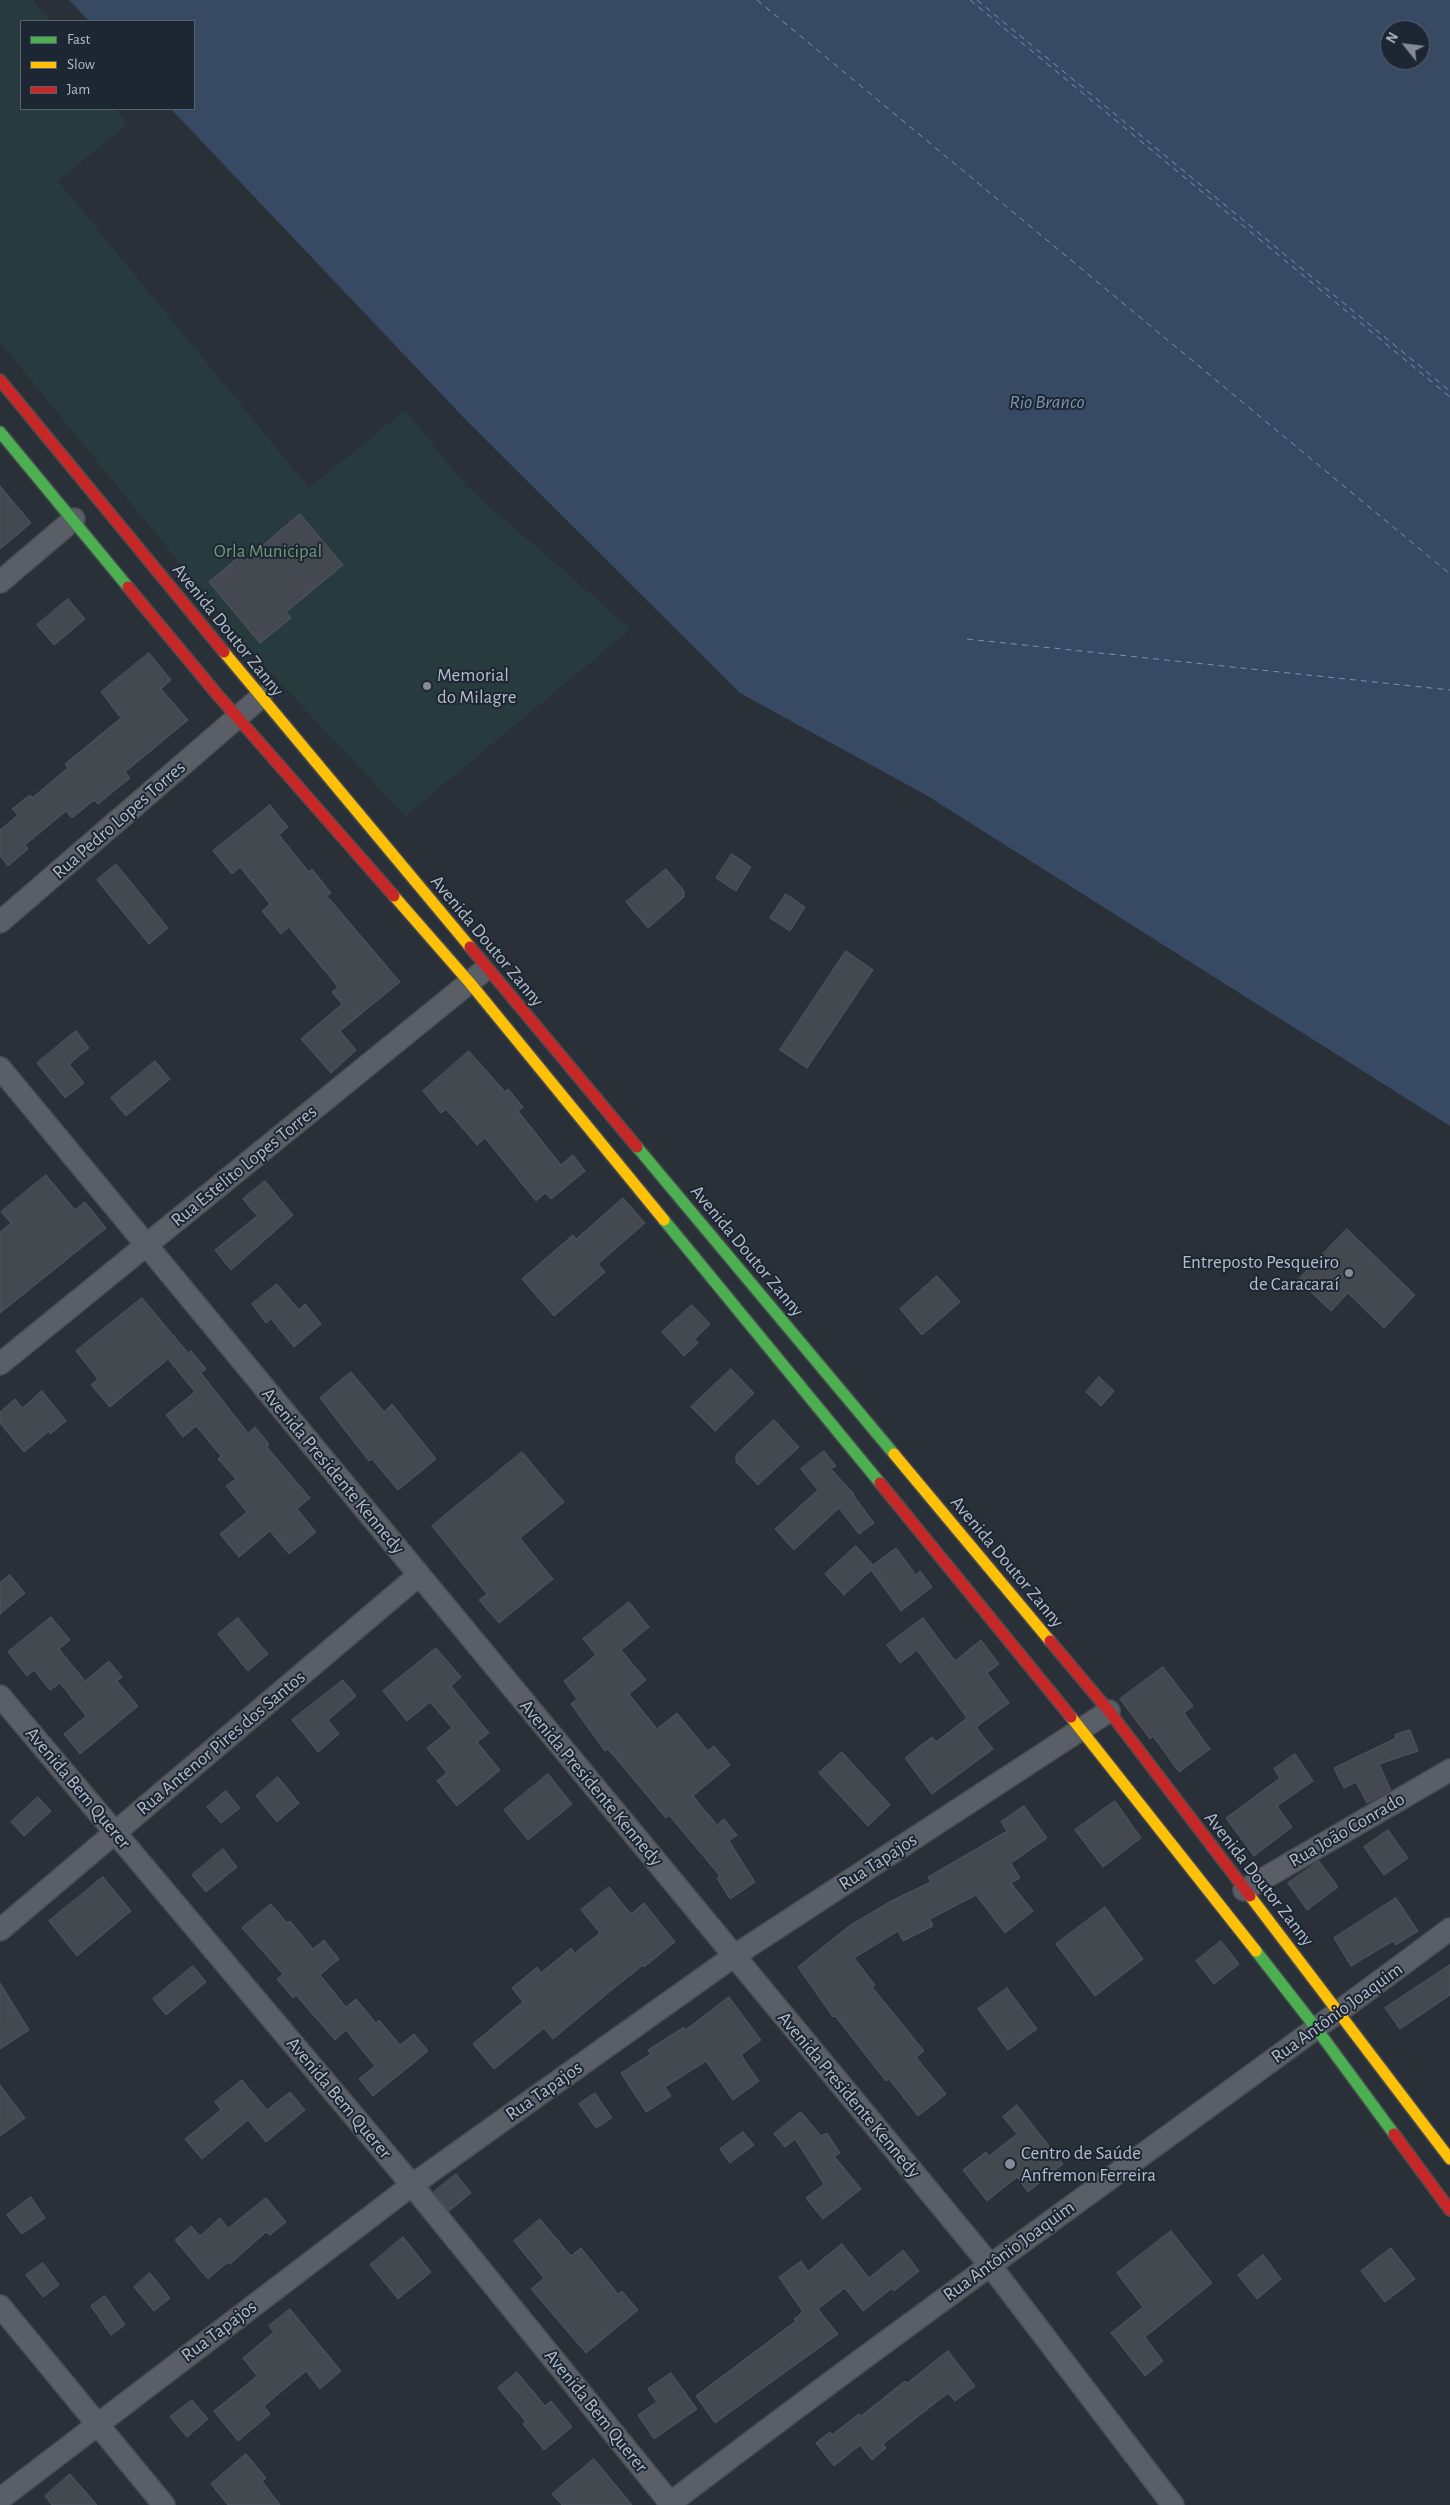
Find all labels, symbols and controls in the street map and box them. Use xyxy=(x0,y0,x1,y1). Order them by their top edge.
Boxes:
legend xyxy=(20,20,195,110)
north arrow xyxy=(1380,20,1430,70)
text: N xyxy=(1384,31,1401,46)
text: Fast xyxy=(67,32,90,47)
text: Slow xyxy=(67,57,95,72)
text: Jam xyxy=(67,82,90,97)
water label: Rio Branco xyxy=(1009,390,1085,414)
park label: Orla Municipal xyxy=(214,540,322,562)
street label: Avenida Doutor Zanny xyxy=(167,559,289,701)
place label: Memorial do Milagre xyxy=(437,664,516,708)
marker: Memorial do Milagre xyxy=(421,680,433,692)
street label: Rua Pedro Lopes Torres xyxy=(48,756,190,884)
street label: Avenida Doutor Zanny xyxy=(425,871,549,1011)
street label: Rua Estelito Lopes Torres xyxy=(167,1100,321,1232)
street label: Avenida Doutor Zanny xyxy=(685,1181,809,1321)
place label: Entreposto Pesqueiro de Caracaraí xyxy=(1182,1251,1339,1295)
marker: Entreposto Pesqueiro de Caracaraí xyxy=(1343,1267,1355,1279)
street label: Avenida Presidente Kennedy xyxy=(257,1383,409,1559)
street label: Avenida Doutor Zanny xyxy=(945,1492,1069,1632)
street label: Rua Antenor Pires dos Santos xyxy=(132,1666,310,1820)
street label: Avenida Presidente Kennedy xyxy=(515,1695,667,1871)
street label: Avenida Bem Querer xyxy=(20,1722,136,1854)
street label: Rua João Conrado xyxy=(1285,1788,1409,1872)
street label: Avenida Doutor Zanny xyxy=(1199,1807,1319,1951)
street label: Rua Tapajos xyxy=(835,1828,921,1896)
street label: Rua Antônio Joaquim xyxy=(1267,1958,1407,2068)
street label: Avenida Presidente Kennedy xyxy=(773,2007,925,2183)
street label: Avenida Bem Querer xyxy=(281,2032,397,2164)
street label: Rua Tapajos xyxy=(501,2056,587,2126)
place label: Centro de Saúde Anfremon Ferreira xyxy=(1021,2142,1156,2186)
marker: Centro de Saúde Anfremon Ferreira xyxy=(1003,2157,1017,2171)
street label: Rua Antônio Joaquim xyxy=(939,2196,1079,2306)
street label: Rua Tapajos xyxy=(177,2295,261,2367)
street label: Avenida Bem Querer xyxy=(539,2345,653,2477)

